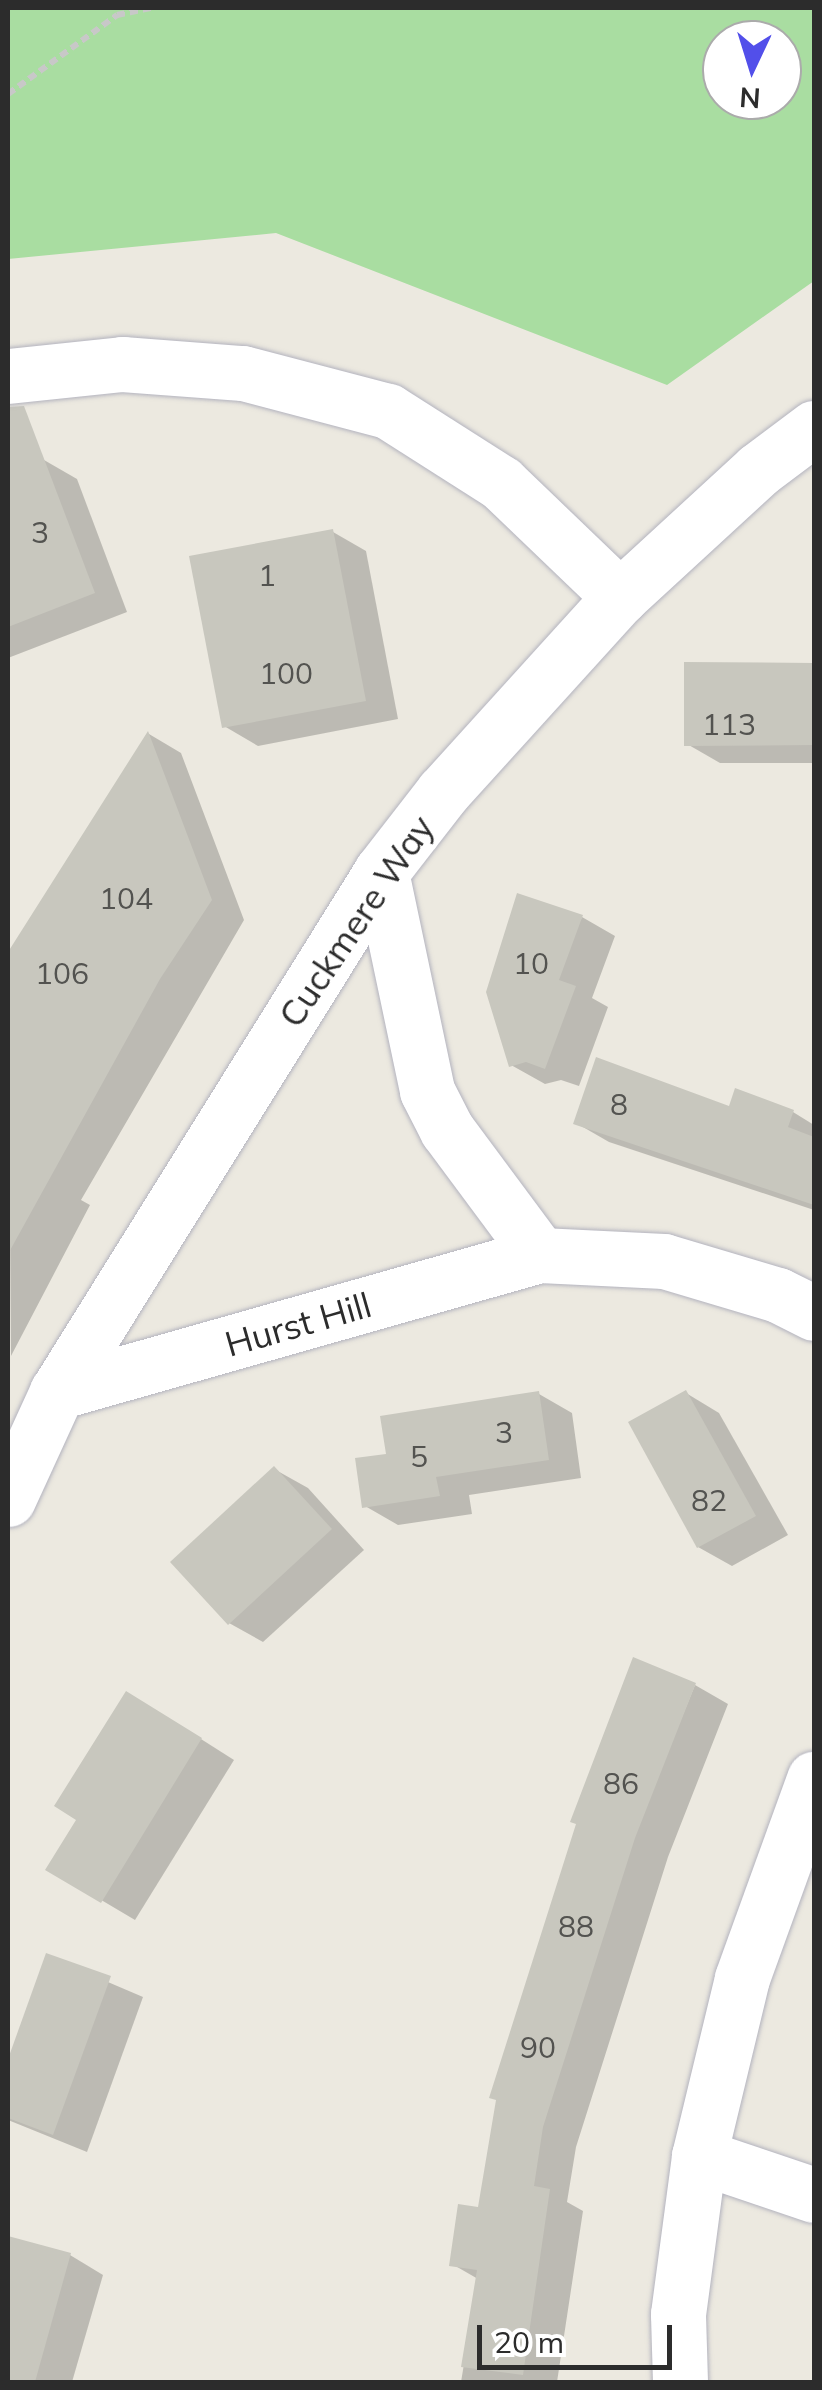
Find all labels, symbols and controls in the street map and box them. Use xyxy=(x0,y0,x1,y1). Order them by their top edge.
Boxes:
north arrow xyxy=(702,20,802,120)
text: N xyxy=(738,80,762,117)
house number: 3 xyxy=(31,514,49,550)
house number: 1 xyxy=(258,557,276,593)
house number: 100 xyxy=(259,655,313,691)
house number: 113 xyxy=(702,706,756,742)
street label: Cuckmere Way xyxy=(270,807,442,1035)
house number: 104 xyxy=(99,880,153,916)
house number: 10 xyxy=(513,945,549,981)
house number: 106 xyxy=(35,955,89,991)
house number: 8 xyxy=(610,1086,628,1122)
street label: Hurst Hill xyxy=(220,1283,376,1365)
house number: 3 xyxy=(495,1414,513,1450)
house number: 5 xyxy=(410,1438,428,1474)
house number: 82 xyxy=(691,1482,727,1518)
house number: 86 xyxy=(603,1765,639,1801)
house number: 88 xyxy=(558,1908,594,1944)
house number: 90 xyxy=(520,2029,556,2065)
scale bar xyxy=(482,2305,677,2367)
text: 20 m xyxy=(494,2323,564,2361)

